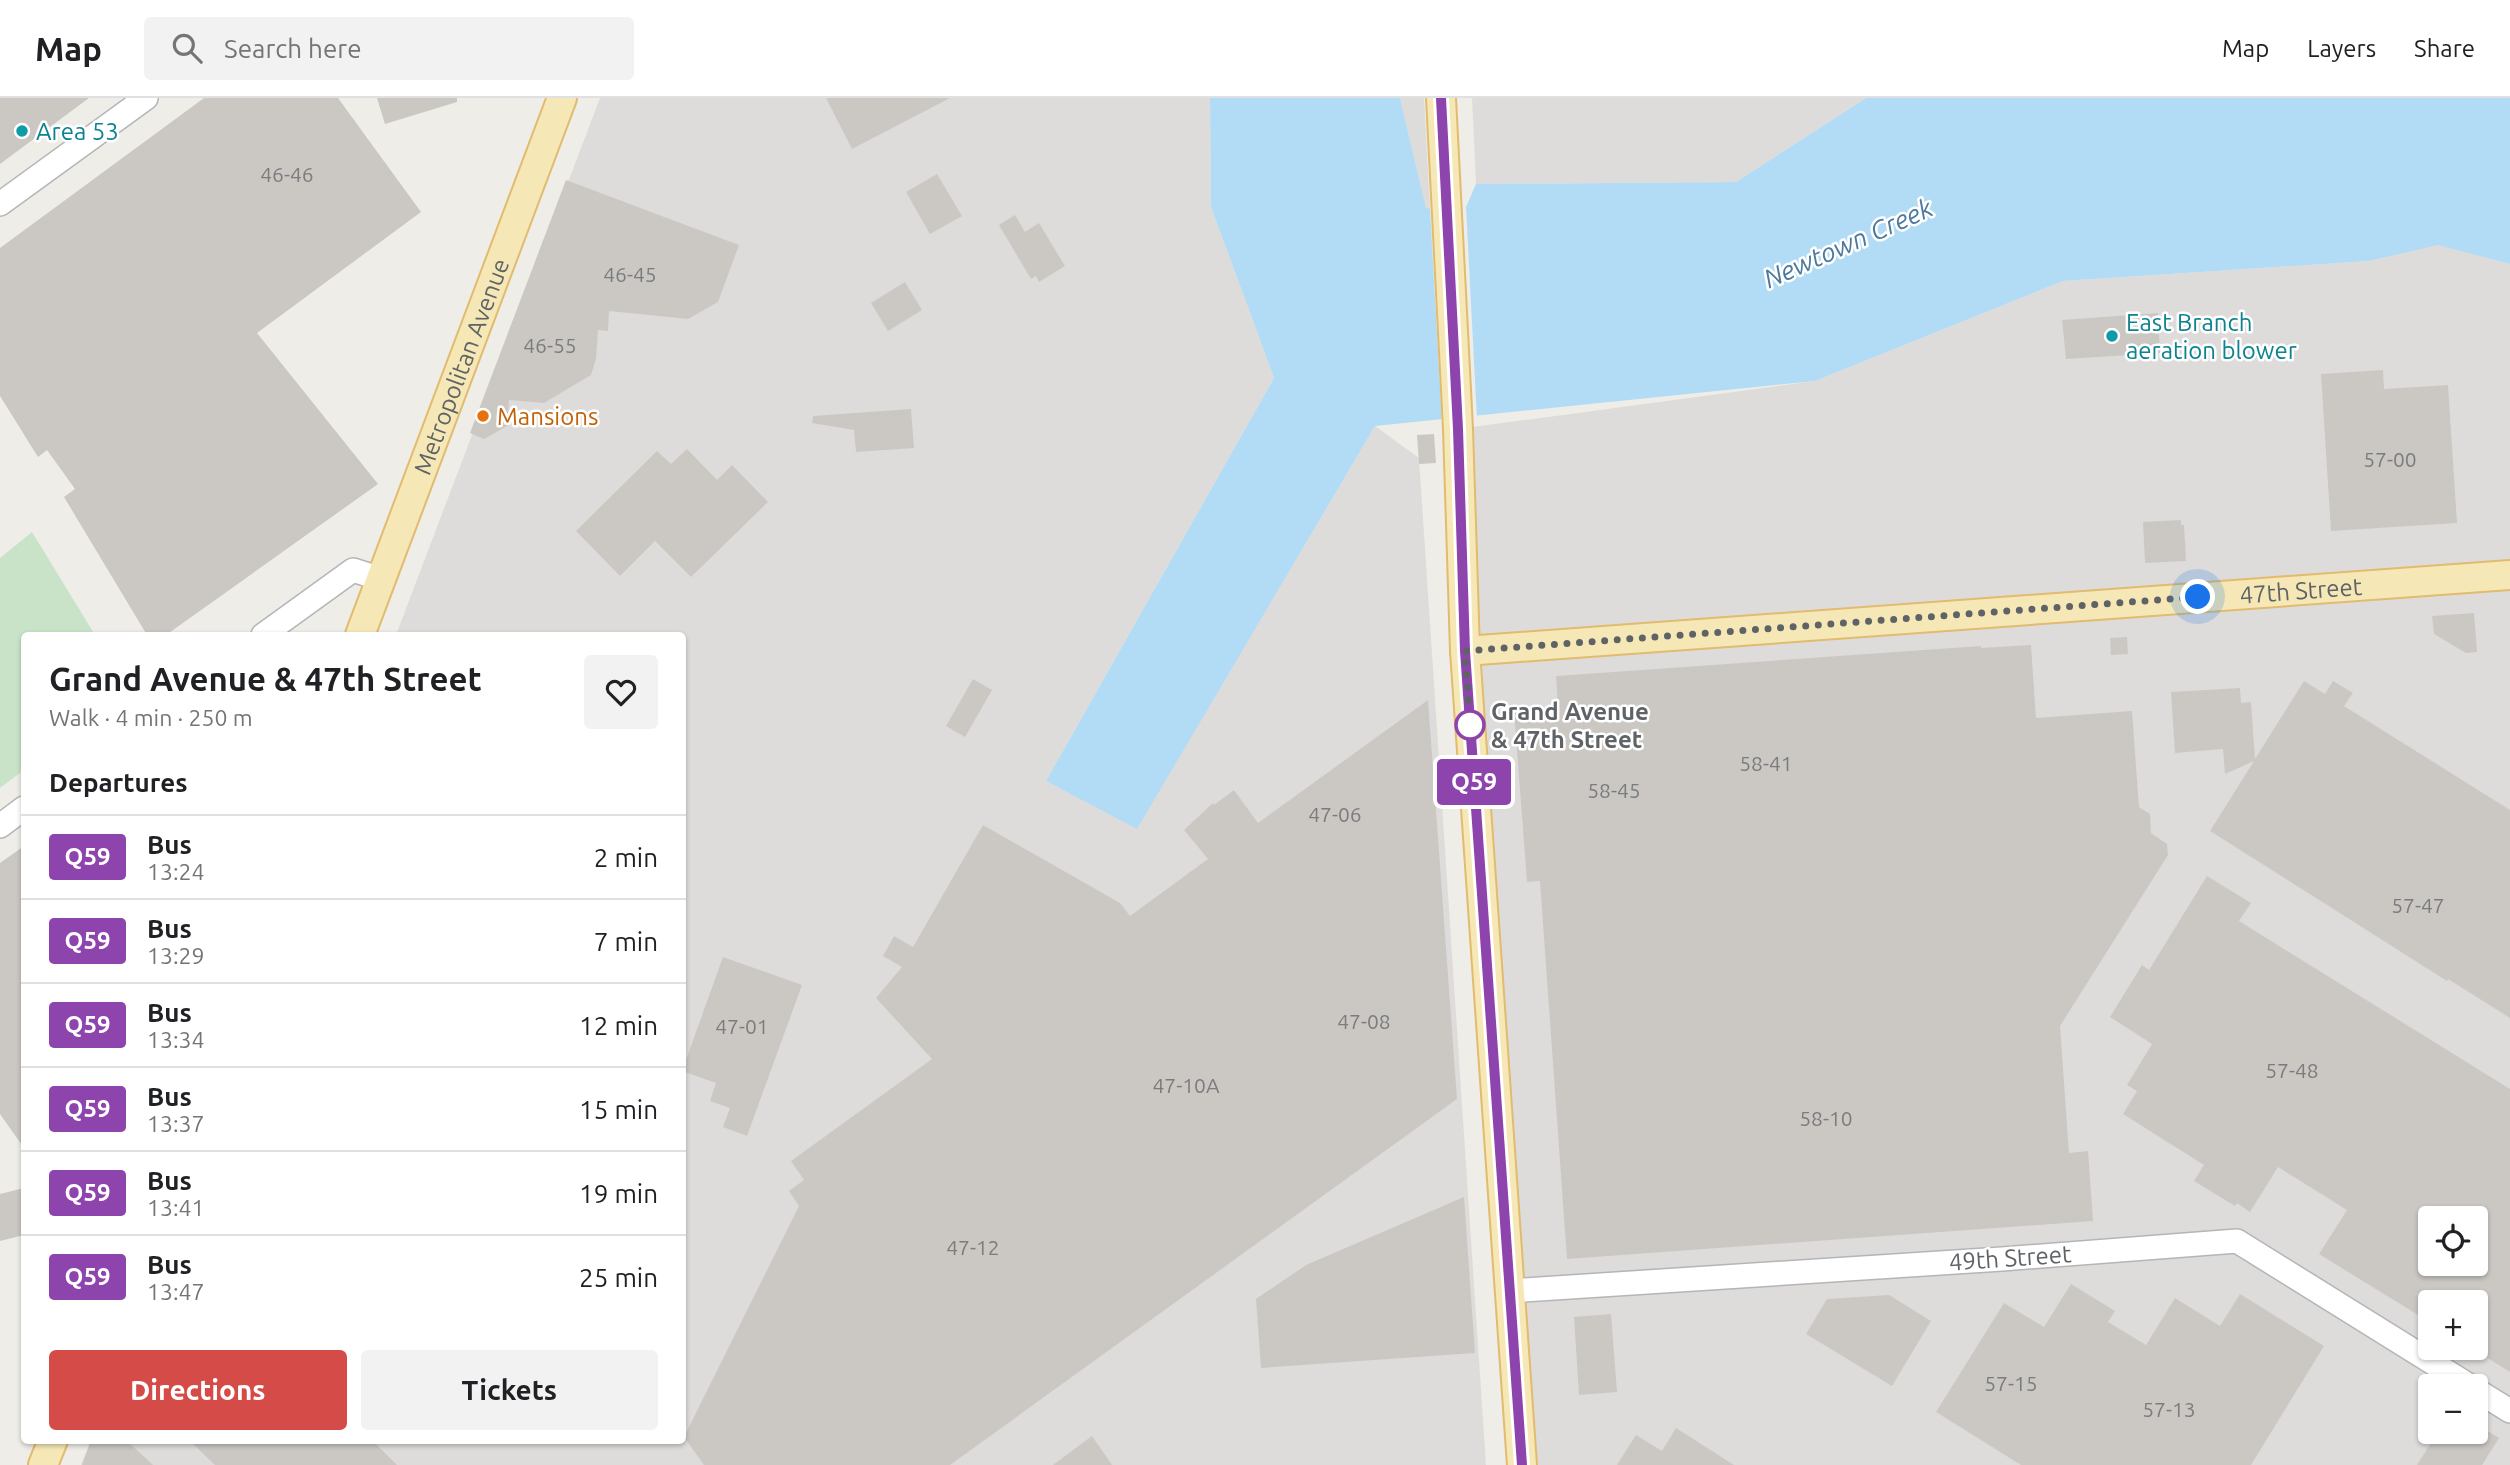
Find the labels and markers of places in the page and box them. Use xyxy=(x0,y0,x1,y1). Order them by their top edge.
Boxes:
place label: Area 53 xyxy=(36,118,119,145)
marker: Area 53 xyxy=(14,123,30,139)
place label: East Branch aeration blower xyxy=(2126,309,2297,364)
marker: East Branch aeration blower xyxy=(2104,328,2120,344)
place label: Mansions xyxy=(497,403,598,430)
marker: Mansions xyxy=(475,408,491,424)
place label: Grand Avenue & 47th Street xyxy=(1491,698,1649,753)
marker: Grand Avenue & 47th Street xyxy=(1455,710,1485,740)

